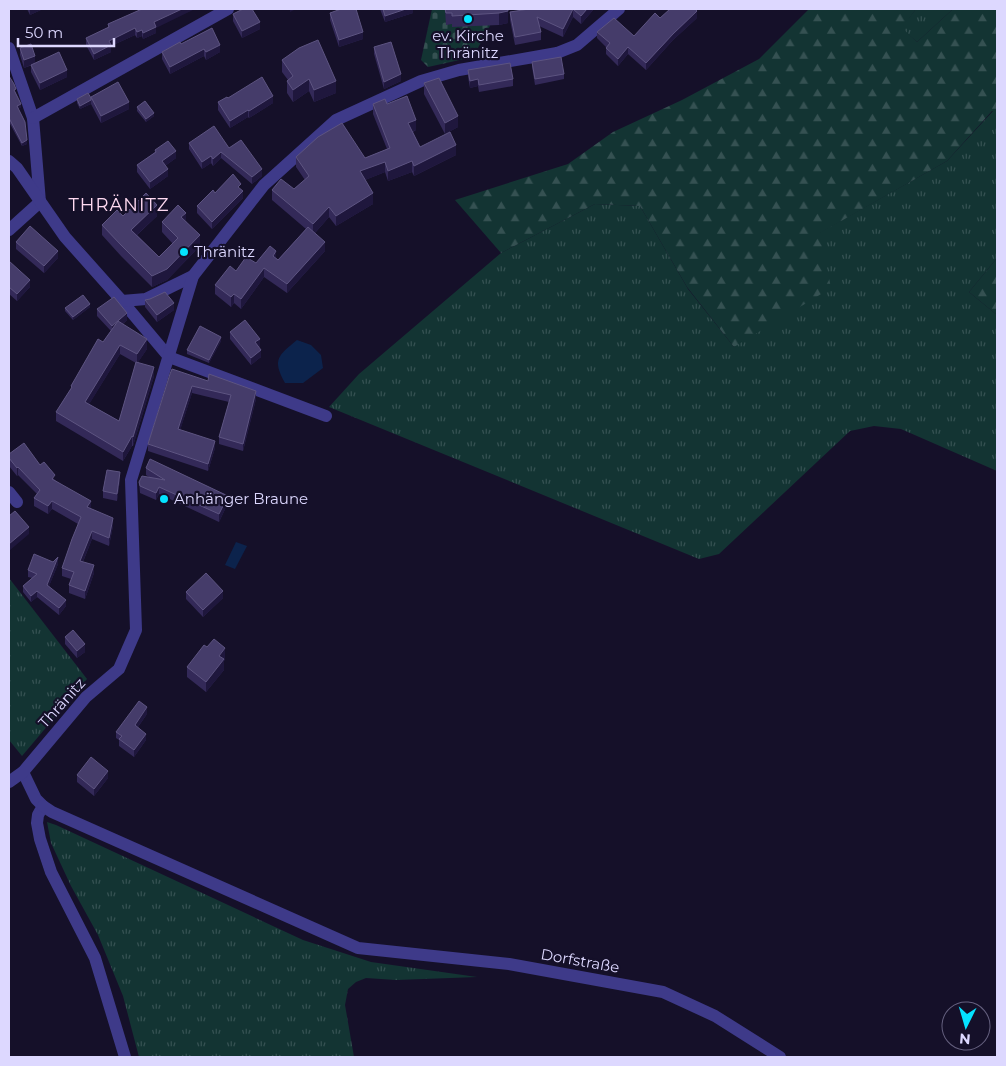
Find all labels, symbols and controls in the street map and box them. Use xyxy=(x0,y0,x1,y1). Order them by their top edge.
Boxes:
marker: ev. Kirche Thränitz xyxy=(462,13,474,25)
scale bar xyxy=(18,15,114,47)
text: 50 m xyxy=(25,23,63,42)
place label: ev. Kirche Thränitz xyxy=(432,26,504,62)
district label: THRÄNITZ xyxy=(68,194,170,216)
place label: Thränitz xyxy=(194,242,255,261)
marker: Thränitz xyxy=(178,246,190,258)
place label: Anhänger Braune xyxy=(174,489,308,508)
marker: Anhänger Braune xyxy=(158,493,170,505)
street label: Thränitz xyxy=(34,673,89,732)
street label: Dorfstraße xyxy=(539,944,621,977)
north arrow xyxy=(941,1001,991,1051)
text: N xyxy=(958,1029,971,1048)

